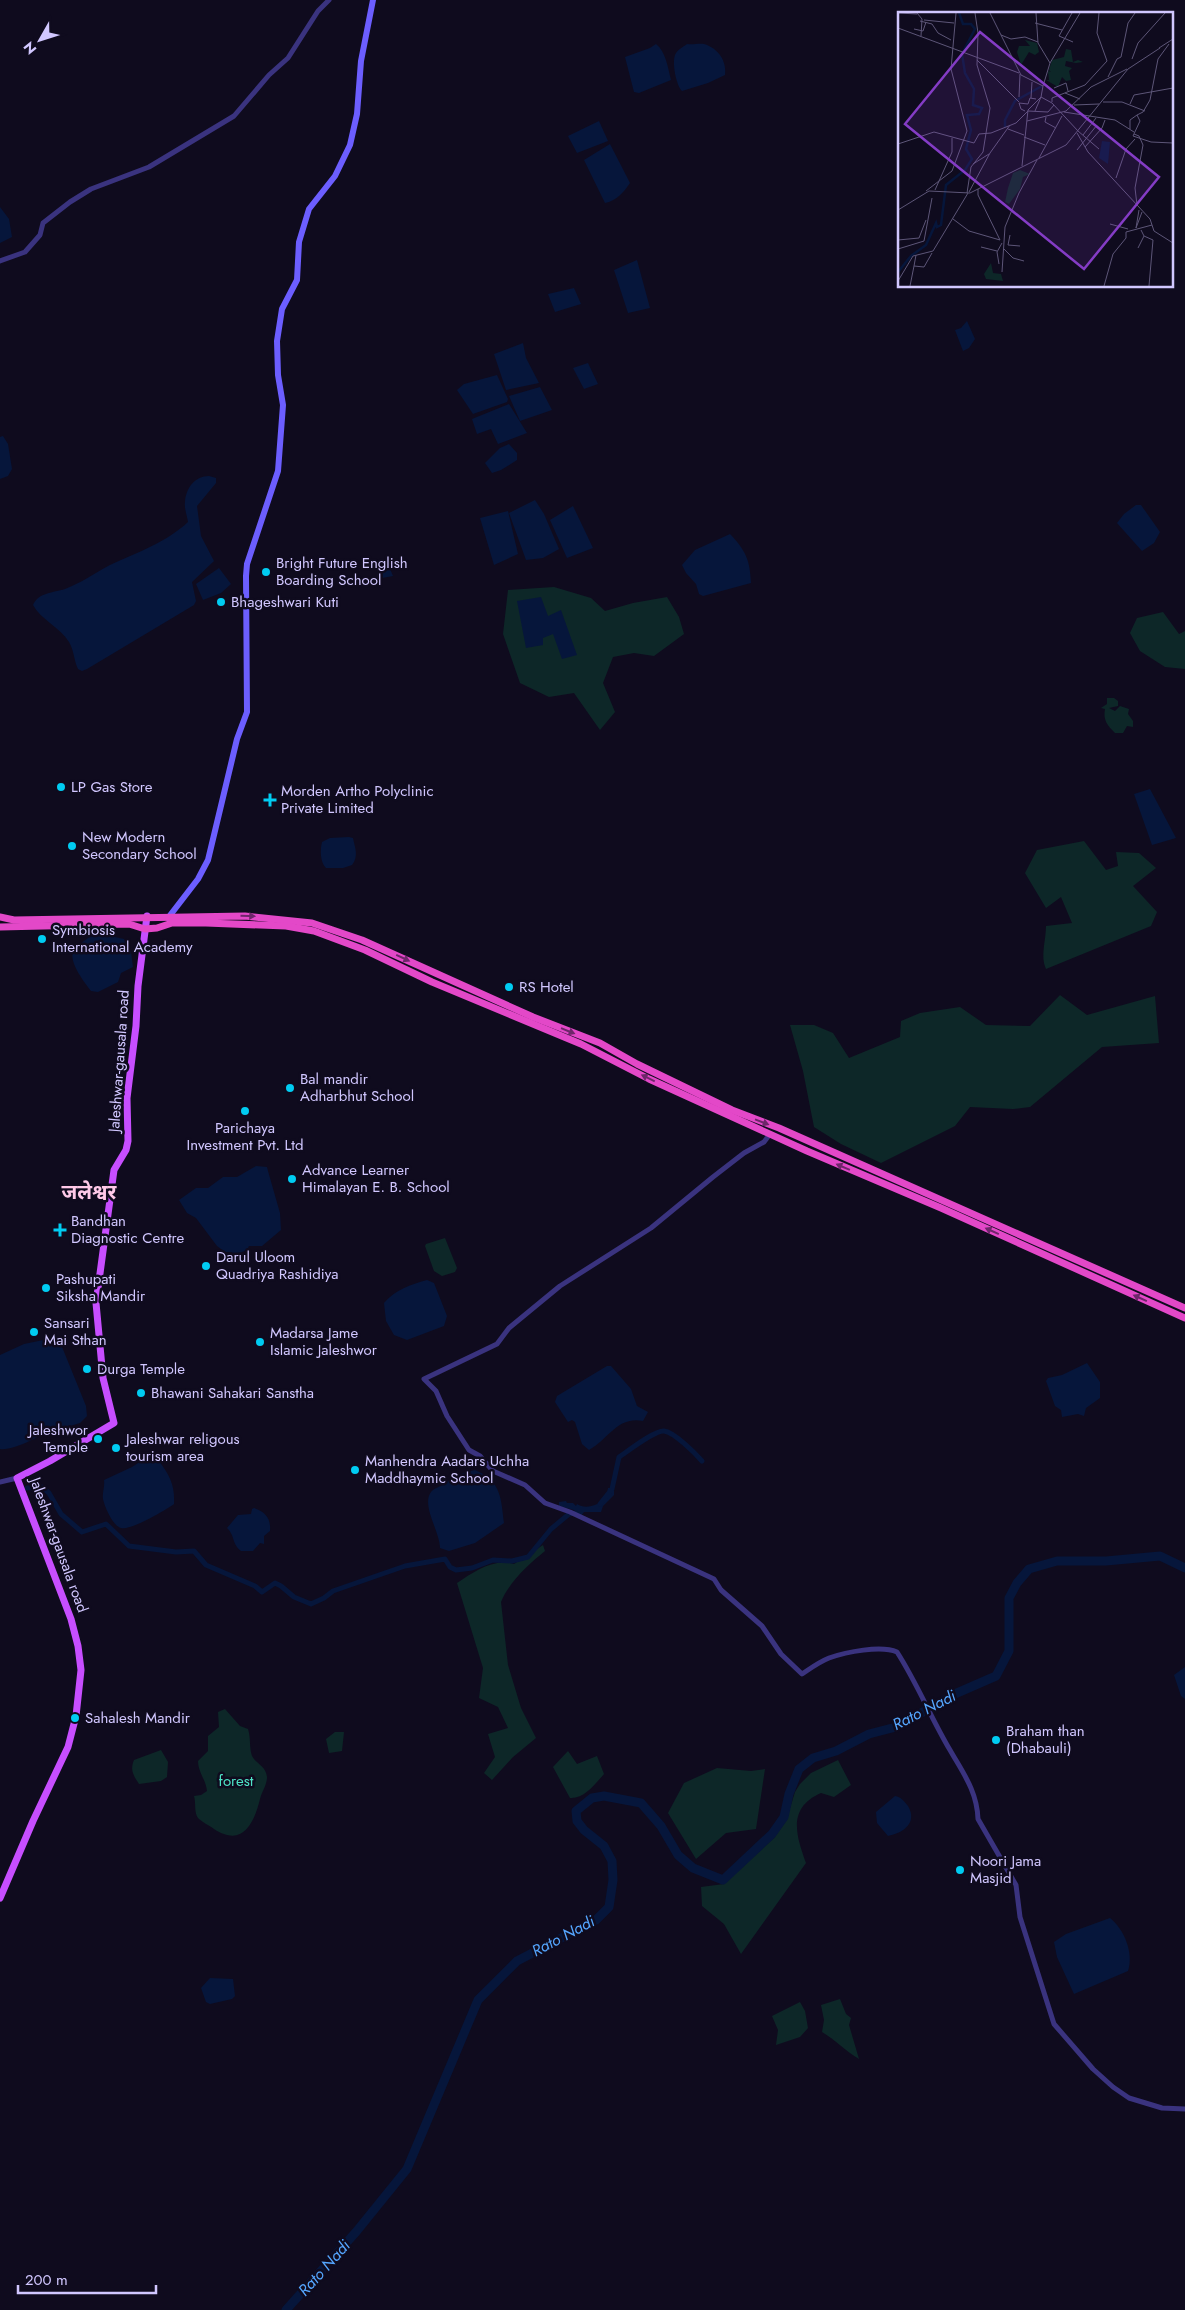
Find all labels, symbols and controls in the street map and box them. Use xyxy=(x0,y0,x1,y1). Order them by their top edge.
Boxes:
inset map xyxy=(898,12,1172,288)
north arrow xyxy=(15,15,65,65)
text: N xyxy=(19,38,41,59)
place label: Bright Future English Boarding School xyxy=(276,552,408,591)
marker: Bright Future English Boarding School xyxy=(260,566,272,578)
place label: Bhageshwari Kuti xyxy=(231,591,339,613)
marker: Bhageshwari Kuti xyxy=(215,596,227,608)
place label: LP Gas Store xyxy=(71,776,153,798)
place label: Morden Artho Polyclinic Private Limited xyxy=(281,780,434,819)
marker: LP Gas Store xyxy=(55,781,67,793)
marker: Morden Artho Polyclinic Private Limited xyxy=(263,793,277,807)
place label: New Modern Secondary School xyxy=(82,826,197,865)
marker: New Modern Secondary School xyxy=(66,840,78,852)
one-way arrow xyxy=(240,913,256,921)
place label: Symbiosis International Academy xyxy=(52,919,193,958)
marker: Symbiosis International Academy xyxy=(36,933,48,945)
one-way arrow xyxy=(396,955,410,963)
place label: RS Hotel xyxy=(519,976,574,998)
marker: RS Hotel xyxy=(503,981,515,993)
street label: Jaleshwar-gausala road xyxy=(103,989,135,1135)
one-way arrow xyxy=(561,1027,575,1035)
place label: Bal mandir Adharbhut School xyxy=(300,1068,414,1107)
one-way arrow xyxy=(640,1074,655,1082)
marker: Bal mandir Adharbhut School xyxy=(284,1082,296,1094)
marker: Parichaya Investment Pvt. Ltd xyxy=(239,1105,251,1117)
place label: Parichaya Investment Pvt. Ltd xyxy=(187,1117,303,1156)
one-way arrow xyxy=(755,1118,770,1126)
place label: Advance Learner Himalayan E. B. School xyxy=(302,1159,450,1198)
one-way arrow xyxy=(836,1162,850,1170)
marker: Advance Learner Himalayan E. B. School xyxy=(286,1173,298,1185)
district label: जलेश्वर xyxy=(62,1178,118,1207)
place label: Bandhan Diagnostic Centre xyxy=(71,1210,185,1249)
marker: Bandhan Diagnostic Centre xyxy=(53,1223,67,1237)
one-way arrow xyxy=(985,1227,999,1235)
place label: Darul Uloom Quadriya Rashidiya xyxy=(216,1246,339,1285)
marker: Darul Uloom Quadriya Rashidiya xyxy=(200,1260,212,1272)
place label: Pashupati Siksha Mandir xyxy=(56,1268,146,1307)
marker: Pashupati Siksha Mandir xyxy=(40,1282,52,1294)
one-way arrow xyxy=(1133,1294,1147,1302)
place label: Sansari Mai Sthan xyxy=(44,1312,107,1351)
place label: Madarsa Jame Islamic Jaleshwor xyxy=(270,1322,378,1361)
marker: Sansari Mai Sthan xyxy=(28,1326,40,1338)
marker: Madarsa Jame Islamic Jaleshwor xyxy=(254,1336,266,1348)
place label: Durga Temple xyxy=(97,1358,185,1380)
marker: Durga Temple xyxy=(81,1363,93,1375)
place label: Bhawani Sahakari Sanstha xyxy=(151,1382,314,1404)
marker: Bhawani Sahakari Sanstha xyxy=(135,1387,147,1399)
place label: Jaleshwor Temple xyxy=(27,1419,89,1458)
place label: Jaleshwar religous tourism area xyxy=(124,1428,240,1467)
marker: Jaleshwor Temple xyxy=(92,1433,104,1445)
marker: Jaleshwar religous tourism area xyxy=(110,1442,122,1454)
place label: Manhendra Aadars Uchha Maddhaymic School xyxy=(365,1450,529,1489)
marker: Manhendra Aadars Uchha Maddhaymic School xyxy=(349,1464,361,1476)
street label: Jaleshwar-gausala road xyxy=(24,1472,94,1616)
water label: Rato Nadi xyxy=(888,1684,961,1736)
place label: Sahalesh Mandir xyxy=(85,1707,191,1729)
marker: Sahalesh Mandir xyxy=(69,1712,81,1724)
place label: Braham than (Dhabauli) xyxy=(1006,1720,1085,1759)
marker: Braham than (Dhabauli) xyxy=(990,1734,1002,1746)
park label: forest xyxy=(219,1770,254,1792)
place label: Noori Jama Masjid xyxy=(970,1850,1041,1889)
marker: Noori Jama Masjid xyxy=(954,1864,966,1876)
water label: Rato Nadi xyxy=(527,1909,599,1962)
water label: Rato Nadi xyxy=(293,2234,356,2301)
scale bar xyxy=(18,2262,155,2294)
text: 200 m xyxy=(25,2269,68,2291)

